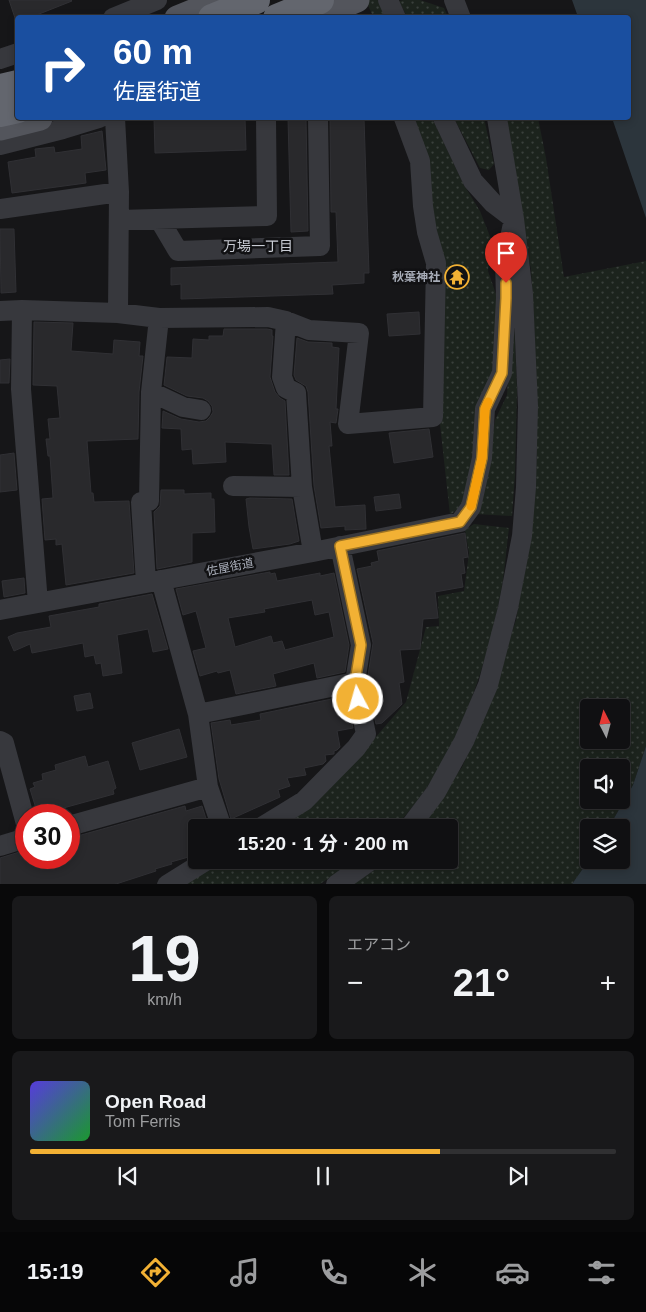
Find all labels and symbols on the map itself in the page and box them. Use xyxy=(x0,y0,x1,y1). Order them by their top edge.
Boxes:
pin xyxy=(485,232,527,283)
district label: 万場一丁目 xyxy=(223,238,293,254)
temple icon: 秋葉神社 xyxy=(444,264,470,290)
place label: 秋葉神社 xyxy=(392,270,440,284)
street label: 佐屋街道 xyxy=(205,556,255,578)
position arrow xyxy=(331,672,383,724)
north arrow xyxy=(580,699,630,749)
speed limit sign: 30 xyxy=(15,804,80,869)

